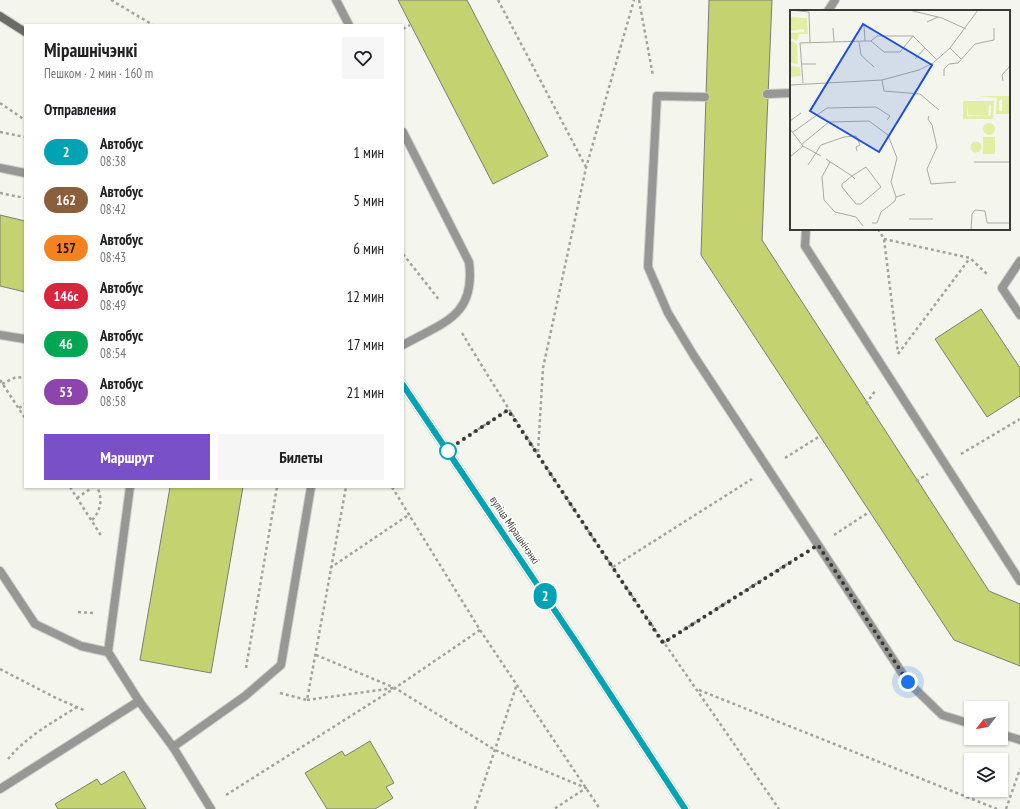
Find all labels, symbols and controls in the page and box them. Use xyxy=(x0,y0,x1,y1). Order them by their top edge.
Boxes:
inset map xyxy=(790,10,1010,230)
button: heart xyxy=(342,37,384,79)
text: Мірашнічэнкі xyxy=(44,38,137,62)
text: Пешком · 2 мин · 160 m xyxy=(44,65,153,82)
text: Отправления xyxy=(44,100,116,119)
text: Автобус xyxy=(100,134,143,153)
text: 2 xyxy=(63,143,69,161)
text: 1 мин xyxy=(353,143,384,162)
text: 08:38 xyxy=(100,153,126,170)
text: Автобус xyxy=(100,182,143,201)
text: 162 xyxy=(56,191,76,209)
text: 5 мин xyxy=(353,191,384,210)
text: 08:42 xyxy=(100,201,126,218)
text: Автобус xyxy=(100,230,143,249)
text: 157 xyxy=(56,239,76,257)
text: 6 мин xyxy=(353,239,384,258)
text: 08:43 xyxy=(100,249,126,266)
text: Автобус xyxy=(100,278,143,297)
text: 146с xyxy=(54,287,78,305)
text: 12 мин xyxy=(346,287,384,306)
text: 08:49 xyxy=(100,297,126,314)
text: Автобус xyxy=(100,326,143,345)
text: 46 xyxy=(59,335,73,353)
text: 17 мин xyxy=(347,335,384,354)
text: 08:54 xyxy=(100,345,126,362)
text: Автобус xyxy=(100,374,143,393)
text: 53 xyxy=(59,383,73,401)
text: 21 мин xyxy=(346,383,384,402)
text: 08:58 xyxy=(100,393,126,410)
button: Маршрут xyxy=(44,434,210,480)
button: Билеты xyxy=(218,434,384,480)
unlabelled marker xyxy=(439,442,457,460)
street label: вуліца Мірашнічэнкі xyxy=(487,493,543,567)
line badge: 2 xyxy=(532,583,558,609)
text: 2 xyxy=(542,587,548,605)
your location xyxy=(898,672,918,692)
north arrow xyxy=(964,701,1008,745)
map controls xyxy=(964,701,1008,797)
button: layers xyxy=(964,753,1008,797)

